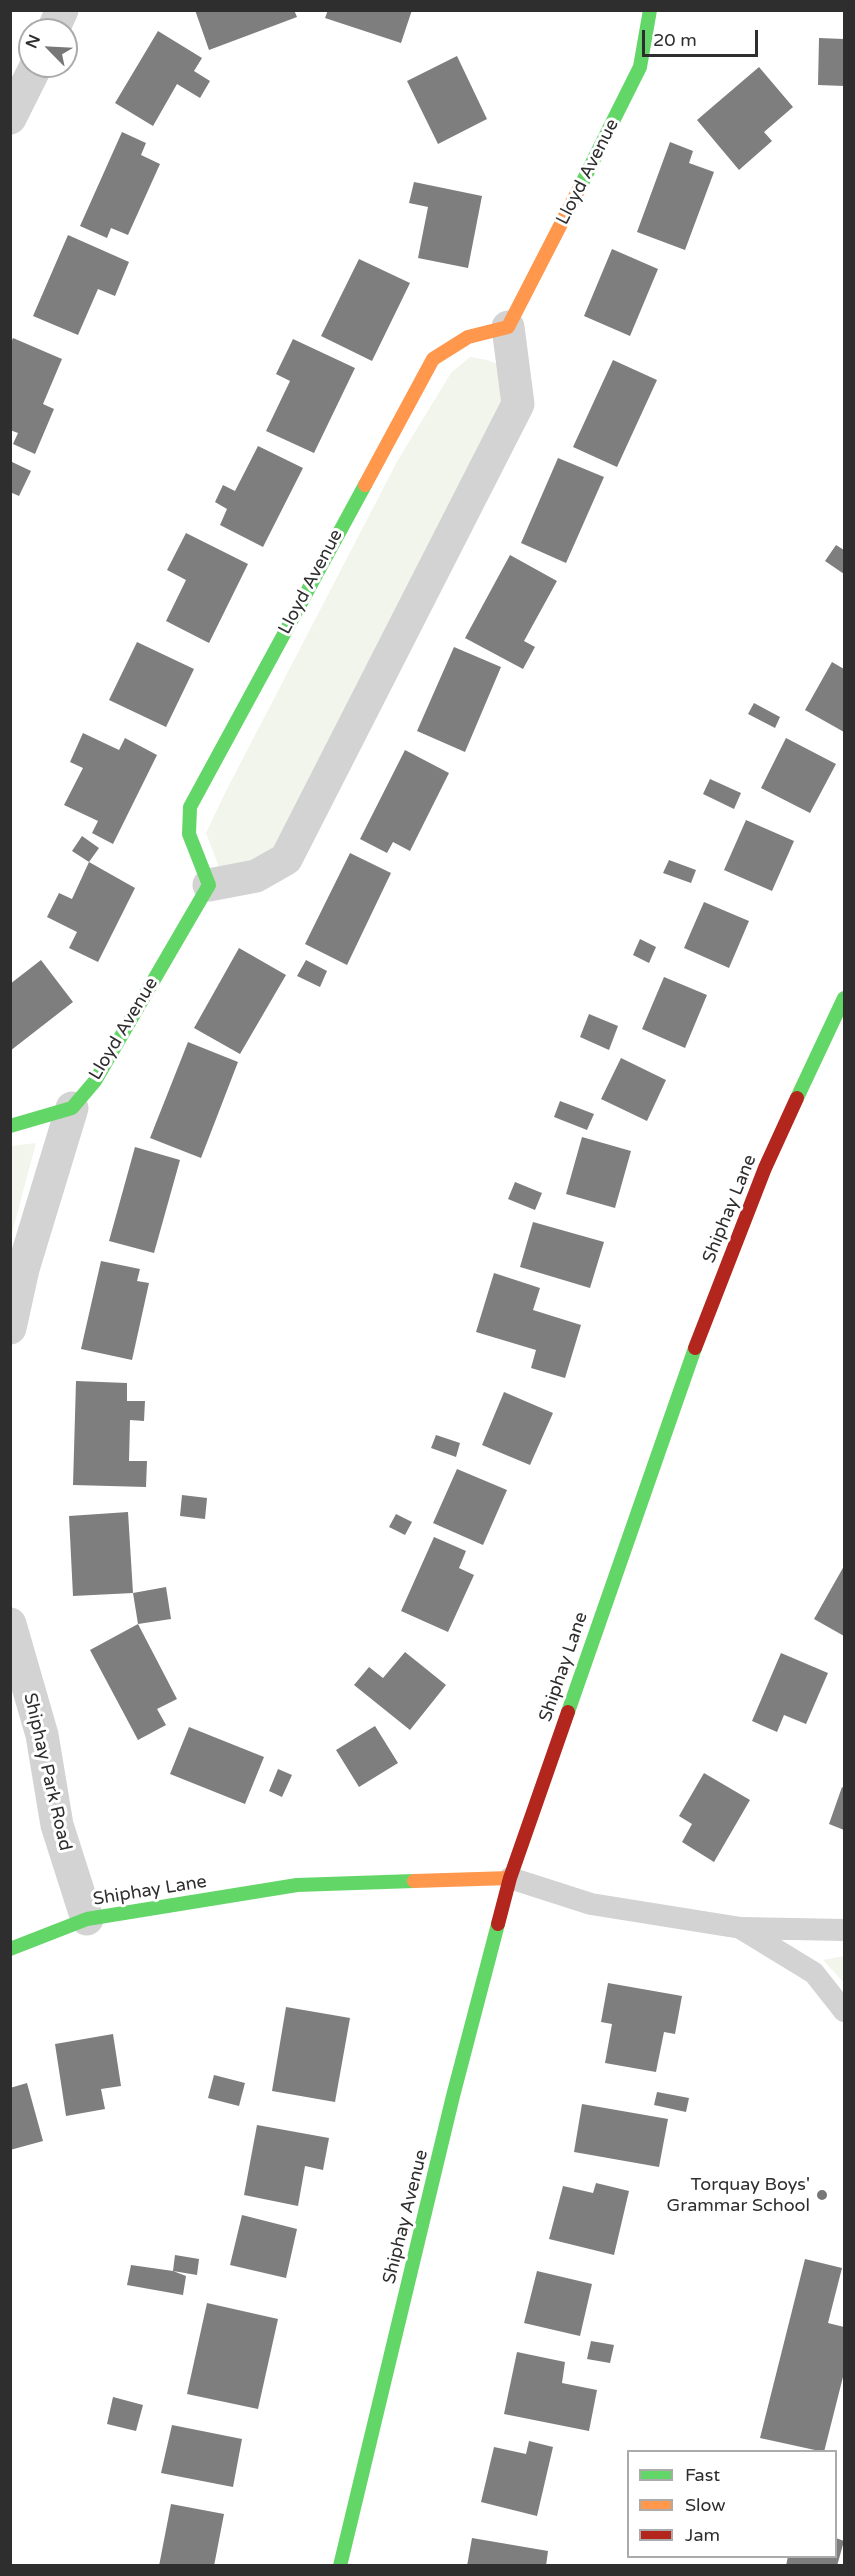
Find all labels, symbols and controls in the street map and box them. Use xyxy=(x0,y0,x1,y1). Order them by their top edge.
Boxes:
north arrow xyxy=(18,18,78,78)
scale bar xyxy=(645,18,760,56)
text: 20 m xyxy=(653,29,697,51)
text: N xyxy=(22,32,45,51)
street label: Lloyd Avenue xyxy=(552,116,624,228)
street label: Lloyd Avenue xyxy=(274,526,348,638)
street label: Lloyd Avenue xyxy=(85,974,163,1084)
street label: Shiphay Lane xyxy=(699,1152,761,1266)
street label: Shiphay Lane xyxy=(535,1609,593,1725)
street label: Shiphay Park Road xyxy=(18,1691,76,1853)
street label: Shiphay Lane xyxy=(92,1871,208,1911)
street label: Shiphay Avenue xyxy=(379,2148,433,2286)
place label: Torquay Boys' Grammar School xyxy=(667,2174,810,2216)
marker: Torquay Boys' Grammar School xyxy=(815,2188,829,2202)
legend xyxy=(627,2450,837,2558)
text: Fast xyxy=(685,2464,720,2486)
text: Slow xyxy=(685,2494,726,2516)
text: Jam xyxy=(685,2524,720,2546)

